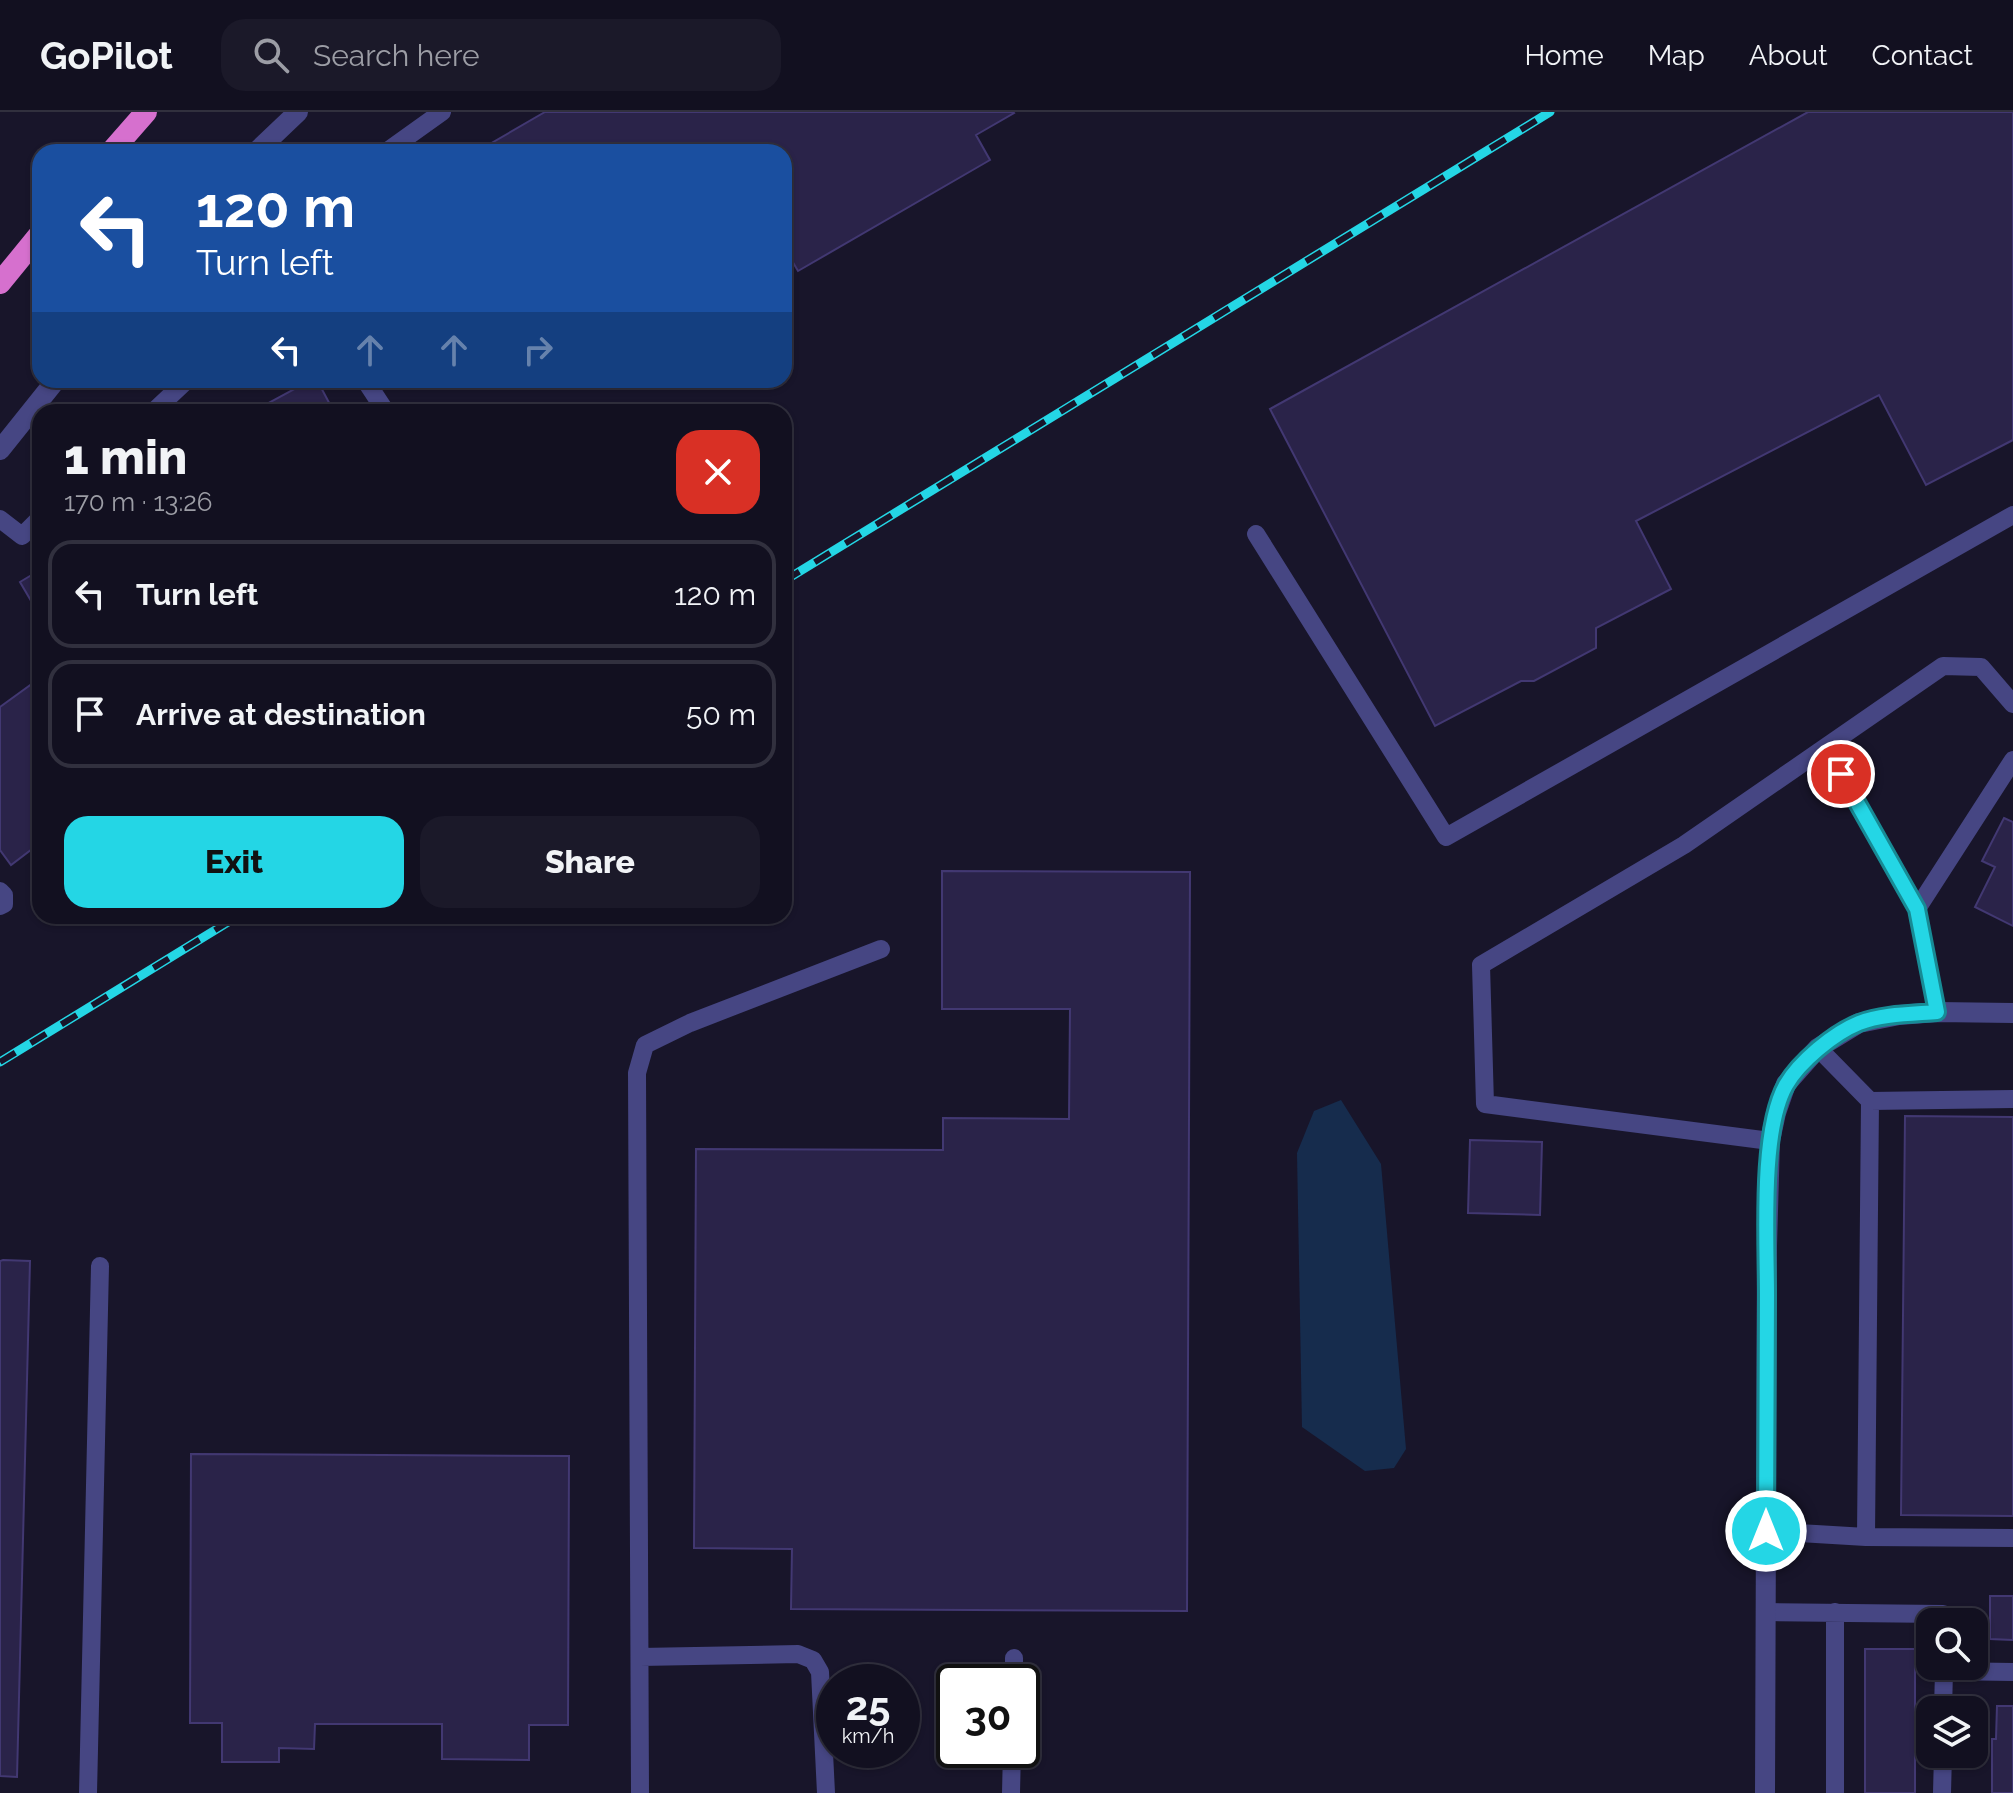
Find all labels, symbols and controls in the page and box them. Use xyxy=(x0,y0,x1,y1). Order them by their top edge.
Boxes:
search box xyxy=(221,19,781,91)
text: GoPilot xyxy=(40,33,173,78)
icon: search xyxy=(249,33,293,77)
text: Search here xyxy=(313,38,480,73)
text: Home xyxy=(1524,39,1604,72)
text: Map xyxy=(1648,39,1705,72)
text: About xyxy=(1749,39,1828,72)
text: Contact xyxy=(1872,39,1973,72)
text: 120 m xyxy=(196,174,355,240)
icon: left xyxy=(64,176,168,280)
text: Turn left xyxy=(196,241,334,283)
icon: left xyxy=(264,328,308,372)
icon: ahead xyxy=(348,328,392,372)
icon: ahead xyxy=(432,328,476,372)
icon: right xyxy=(516,328,560,372)
text: 1 min xyxy=(64,429,187,485)
button: close xyxy=(676,430,760,514)
text: 170 m · 13:26 xyxy=(64,487,213,517)
icon: left xyxy=(68,572,112,616)
text: Turn left xyxy=(136,577,258,612)
text: 120 m xyxy=(674,577,756,612)
icon: arrive xyxy=(68,692,112,736)
text: Arrive at destination xyxy=(136,697,426,732)
text: 50 m xyxy=(686,697,756,732)
pin xyxy=(1807,740,1875,808)
icon: arrive xyxy=(1819,752,1863,796)
button: Exit xyxy=(64,816,404,908)
button: Share xyxy=(420,816,760,908)
position arrow xyxy=(1724,1489,1808,1573)
map controls xyxy=(1916,1608,1988,1768)
button: search xyxy=(1916,1608,1988,1680)
speed limit sign: 30 xyxy=(936,1664,1040,1768)
text: 25 xyxy=(846,1682,890,1729)
button: layers xyxy=(1916,1696,1988,1768)
text: km/h xyxy=(842,1724,894,1748)

